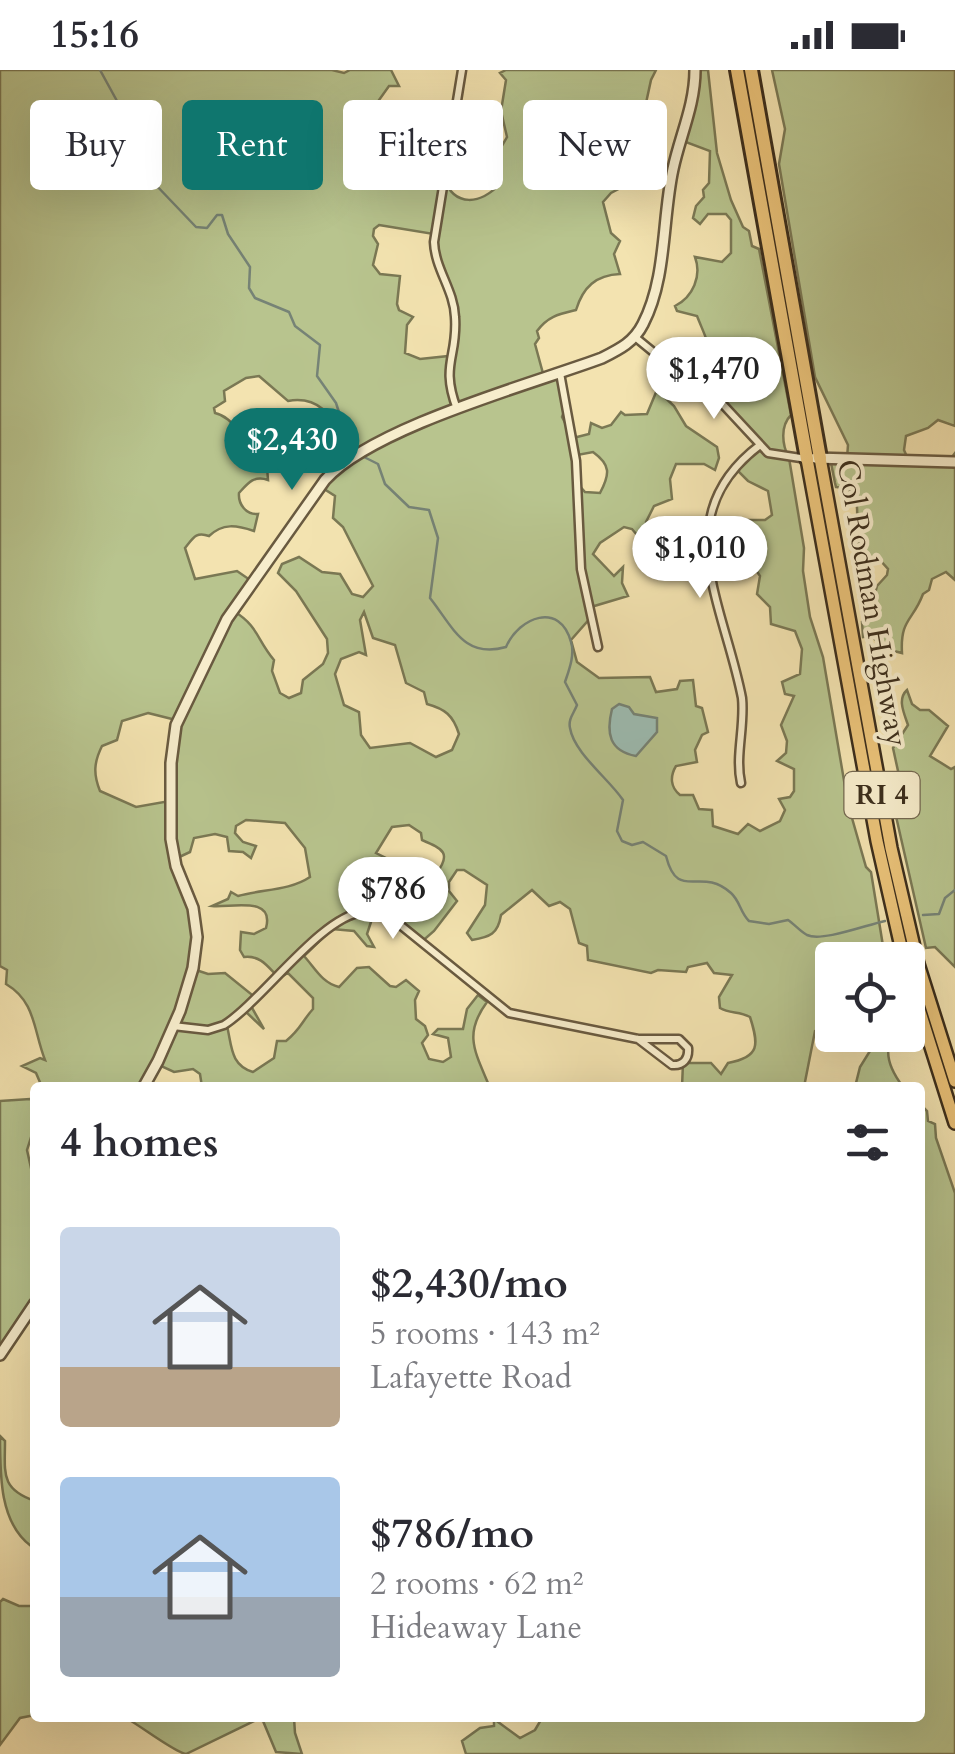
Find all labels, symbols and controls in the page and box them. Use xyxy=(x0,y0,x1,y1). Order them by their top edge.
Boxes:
text: 15:16 xyxy=(50,9,139,61)
chip: Buy xyxy=(30,100,162,190)
chip: Rent xyxy=(182,100,323,190)
chip: Filters xyxy=(343,100,503,190)
chip: New xyxy=(523,100,667,190)
pin: $1,470 xyxy=(633,337,795,422)
text: $1,470 xyxy=(668,347,760,391)
pin: $2,430 xyxy=(211,408,373,493)
text: $2,430 xyxy=(246,418,338,462)
street label: Col Rodman Highway xyxy=(827,456,917,750)
pin: $1,010 xyxy=(619,516,781,601)
text: $1,010 xyxy=(654,526,746,570)
road number: RI 4 xyxy=(844,772,920,818)
pin: $786 xyxy=(334,857,452,942)
text: $786 xyxy=(360,867,426,911)
map controls xyxy=(815,942,925,1052)
button: locate xyxy=(815,942,925,1052)
text: 4 homes xyxy=(60,1114,218,1171)
icon: filters xyxy=(840,1115,895,1170)
text: $2,430/mo xyxy=(370,1255,568,1312)
icon: home xyxy=(140,1267,260,1387)
text: 5 rooms · 143 m² xyxy=(370,1312,600,1356)
text: Lafayette Road xyxy=(370,1356,572,1400)
text: $786/mo xyxy=(370,1505,534,1562)
icon: home xyxy=(140,1517,260,1637)
text: 2 rooms · 62 m² xyxy=(370,1562,583,1606)
text: Hideaway Lane xyxy=(370,1606,582,1650)

